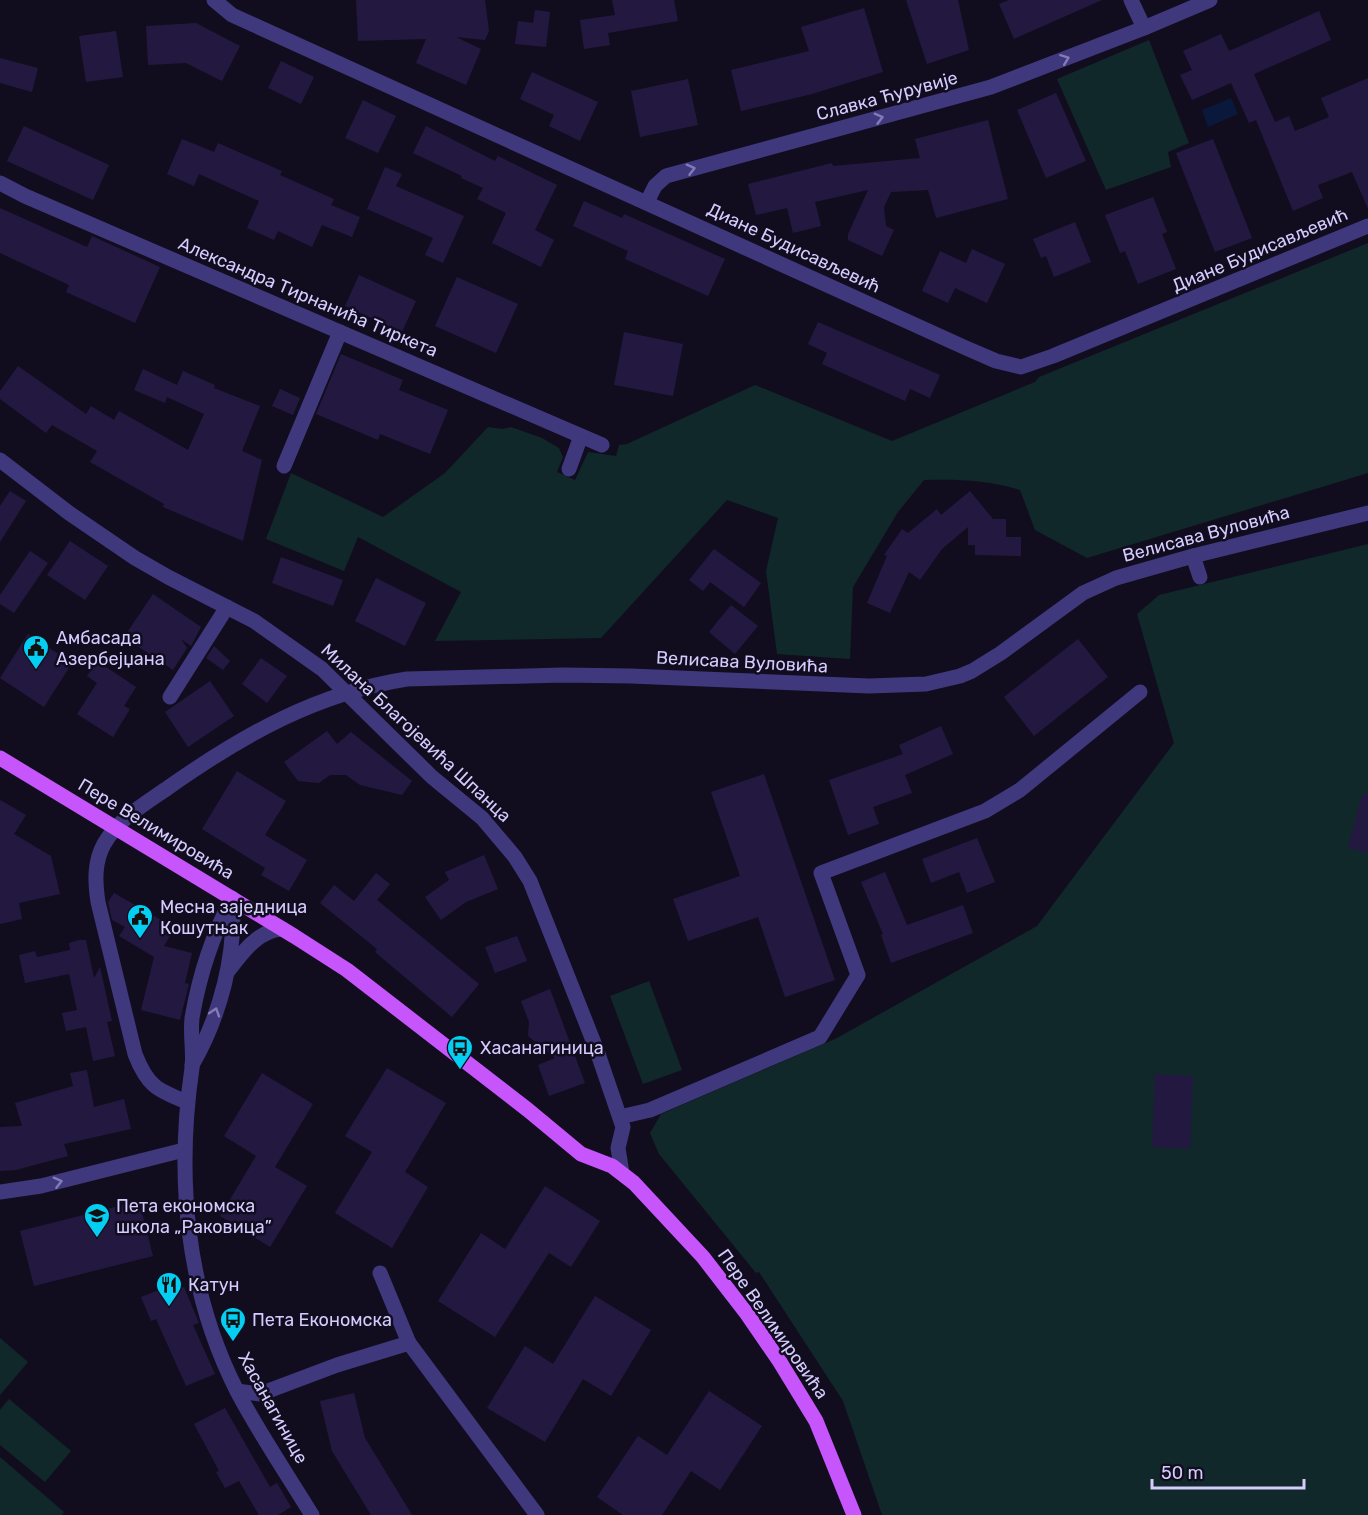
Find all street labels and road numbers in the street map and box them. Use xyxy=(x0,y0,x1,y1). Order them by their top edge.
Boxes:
street label: Славка Ћурувије xyxy=(814,67,960,125)
street label: Диане Будисављевић xyxy=(704,198,884,298)
street label: Диане Будисављевић xyxy=(1169,203,1351,297)
street label: Александра Тирнанића Тиркета xyxy=(175,232,441,362)
street label: Велисава Вуловића xyxy=(1120,501,1292,567)
street label: Милана Благојевића Шпанца xyxy=(316,639,516,827)
street label: Велисава Вуловића xyxy=(656,647,828,677)
street label: Пере Велимировића xyxy=(74,774,238,884)
street label: Пере Велимировића xyxy=(713,1245,833,1403)
street label: Хасанагинице xyxy=(233,1348,313,1468)

